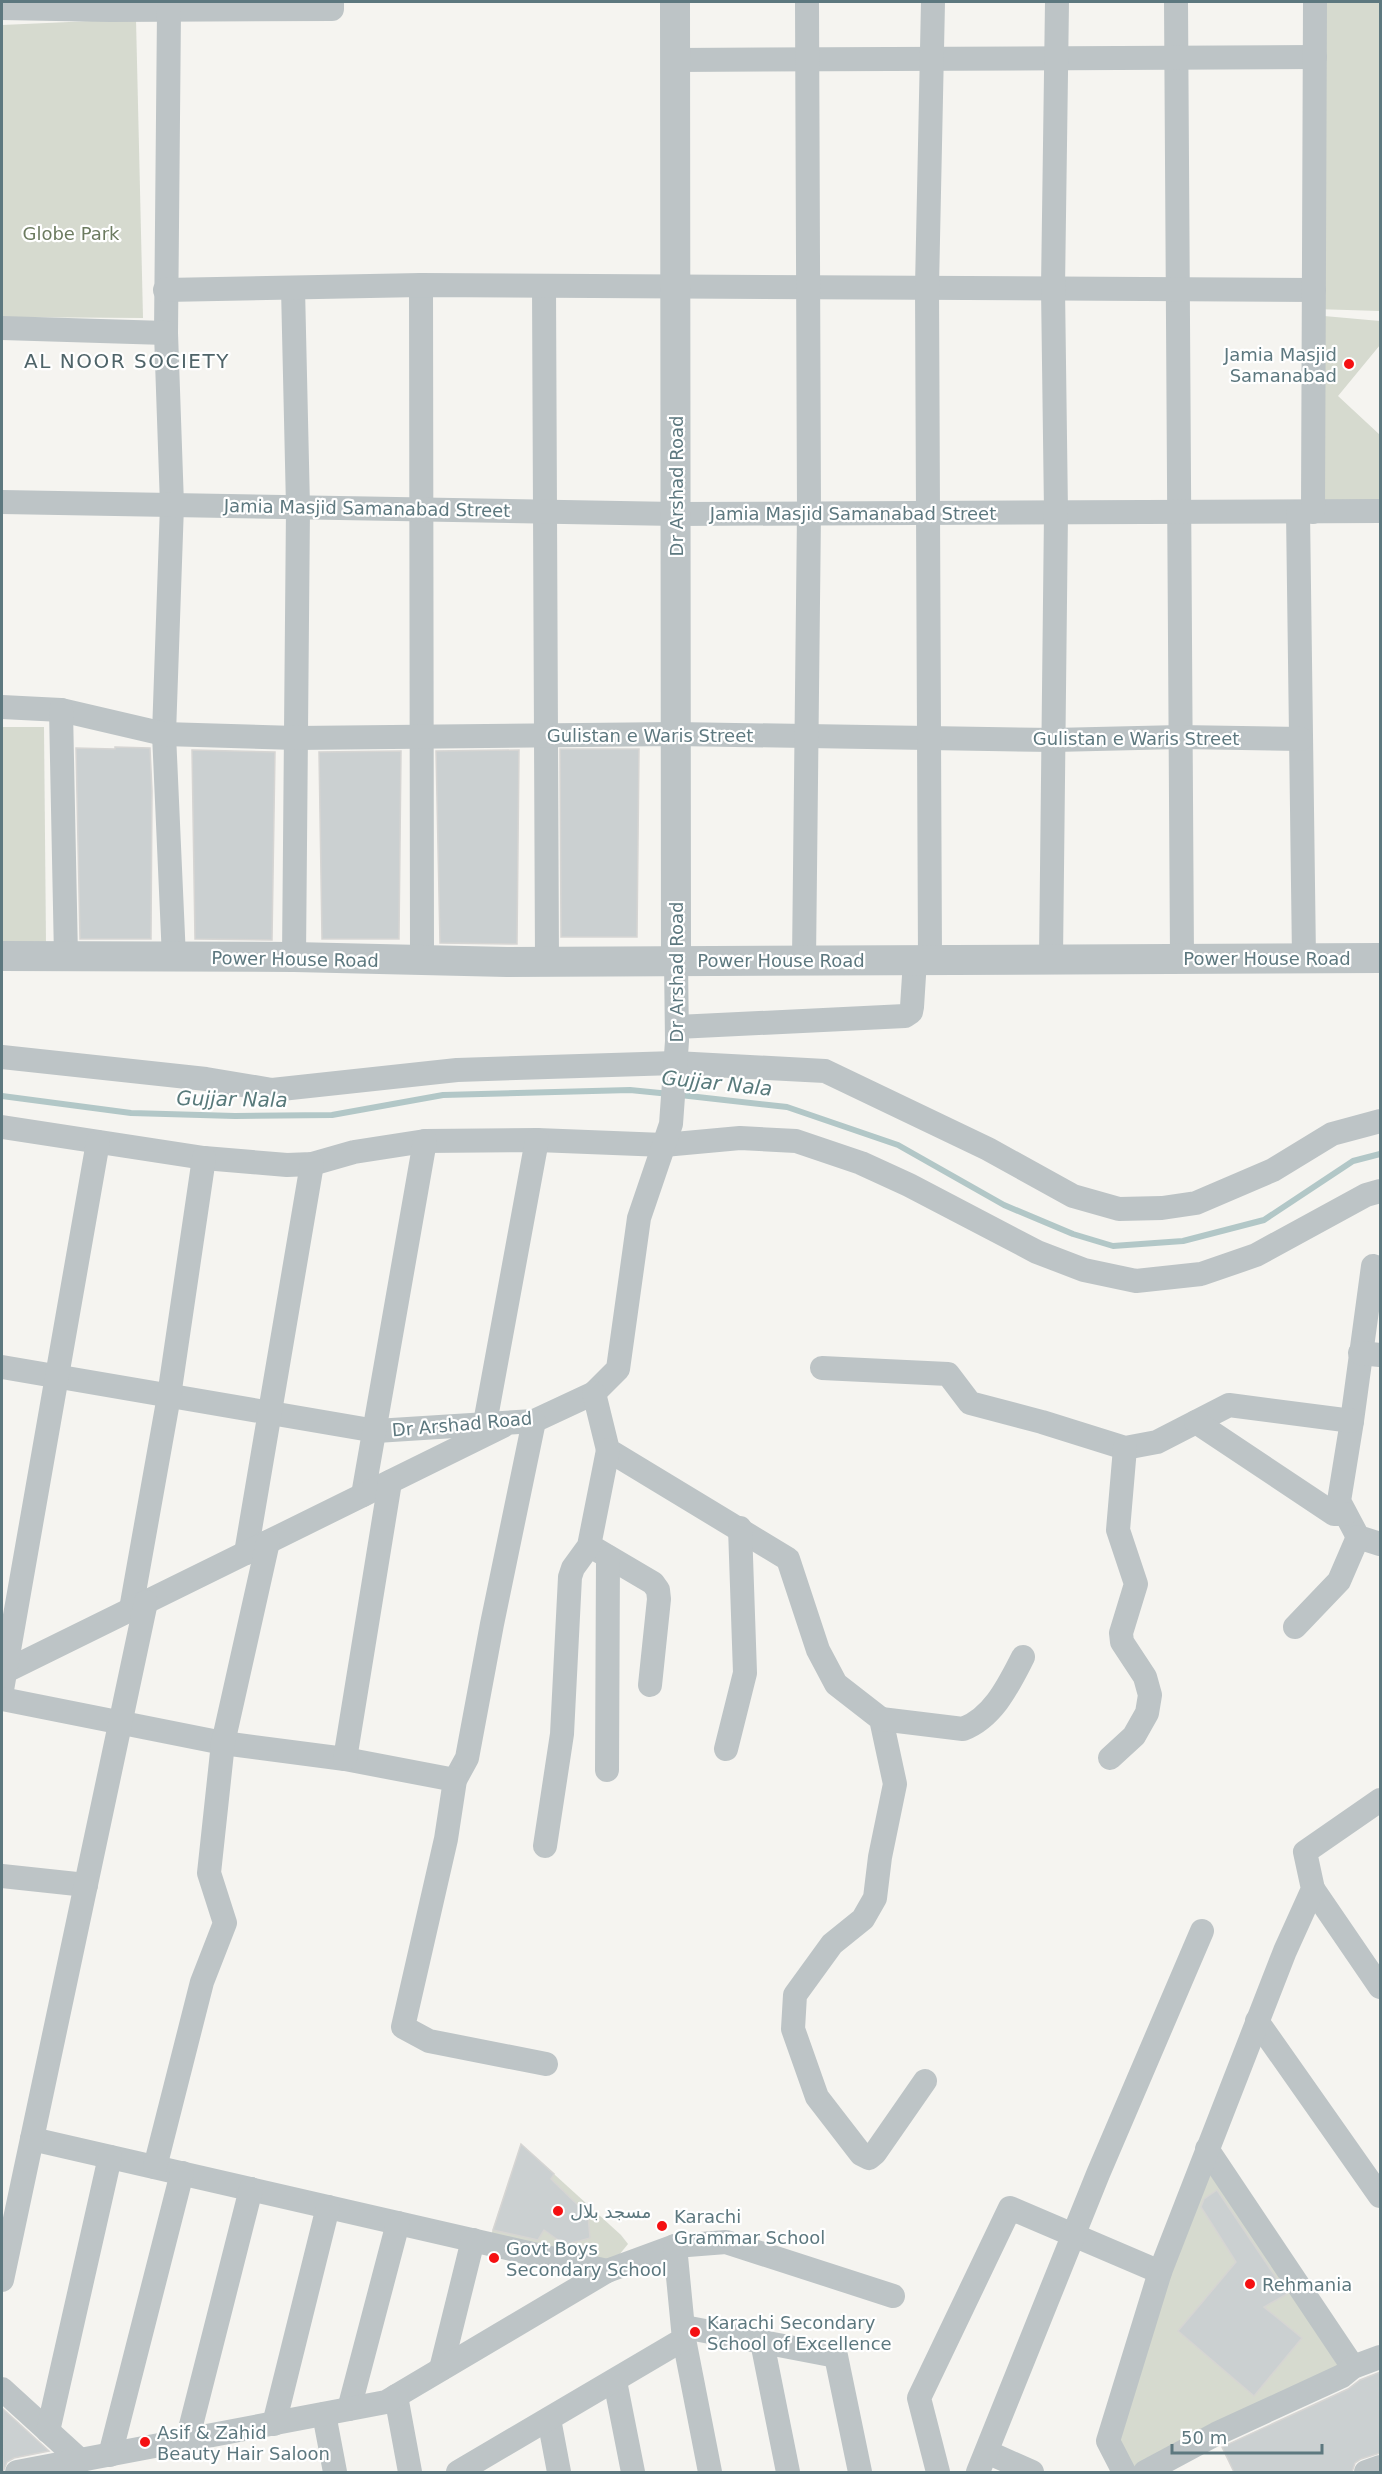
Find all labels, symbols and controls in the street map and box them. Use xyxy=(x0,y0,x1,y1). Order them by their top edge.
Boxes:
park label: Globe Park xyxy=(22,223,120,244)
place label: Jamia Masjid Samanabad xyxy=(1223,344,1337,386)
district label: AL NOOR SOCIETY xyxy=(24,349,230,373)
marker: Jamia Masjid Samanabad xyxy=(1342,357,1356,371)
street label: Dr Arshad Road xyxy=(666,416,687,556)
street label: Jamia Masjid Samanabad Street xyxy=(223,495,510,521)
street label: Jamia Masjid Samanabad Street xyxy=(709,503,996,524)
street label: Gulistan e Waris Street xyxy=(547,725,753,746)
street label: Gulistan e Waris Street xyxy=(1033,728,1239,749)
street label: Dr Arshad Road xyxy=(666,902,687,1042)
street label: Power House Road xyxy=(211,947,379,971)
street label: Power House Road xyxy=(1183,948,1351,969)
street label: Power House Road xyxy=(697,950,865,971)
water label: Gujjar Nala xyxy=(660,1065,774,1101)
water label: Gujjar Nala xyxy=(176,1086,288,1112)
street label: Dr Arshad Road xyxy=(391,1407,533,1441)
place label: مسجد بلال xyxy=(570,2201,651,2222)
marker: مسجد بلال xyxy=(551,2204,565,2218)
place label: Karachi Grammar School xyxy=(674,2206,825,2248)
marker: Karachi Grammar School xyxy=(655,2219,669,2233)
place label: Govt Boys Secondary School xyxy=(506,2238,667,2280)
marker: Govt Boys Secondary School xyxy=(487,2251,501,2265)
place label: Rehmania xyxy=(1262,2274,1352,2295)
marker: Rehmania xyxy=(1243,2277,1257,2291)
place label: Karachi Secondary School of Excellence xyxy=(707,2312,892,2354)
marker: Karachi Secondary School of Excellence xyxy=(688,2325,702,2339)
scale bar xyxy=(1172,2417,1322,2455)
place label: Asif & Zahid Beauty Hair Saloon xyxy=(157,2422,330,2464)
text: 50 m xyxy=(1181,2427,1227,2448)
marker: Asif & Zahid Beauty Hair Saloon xyxy=(138,2435,152,2449)

